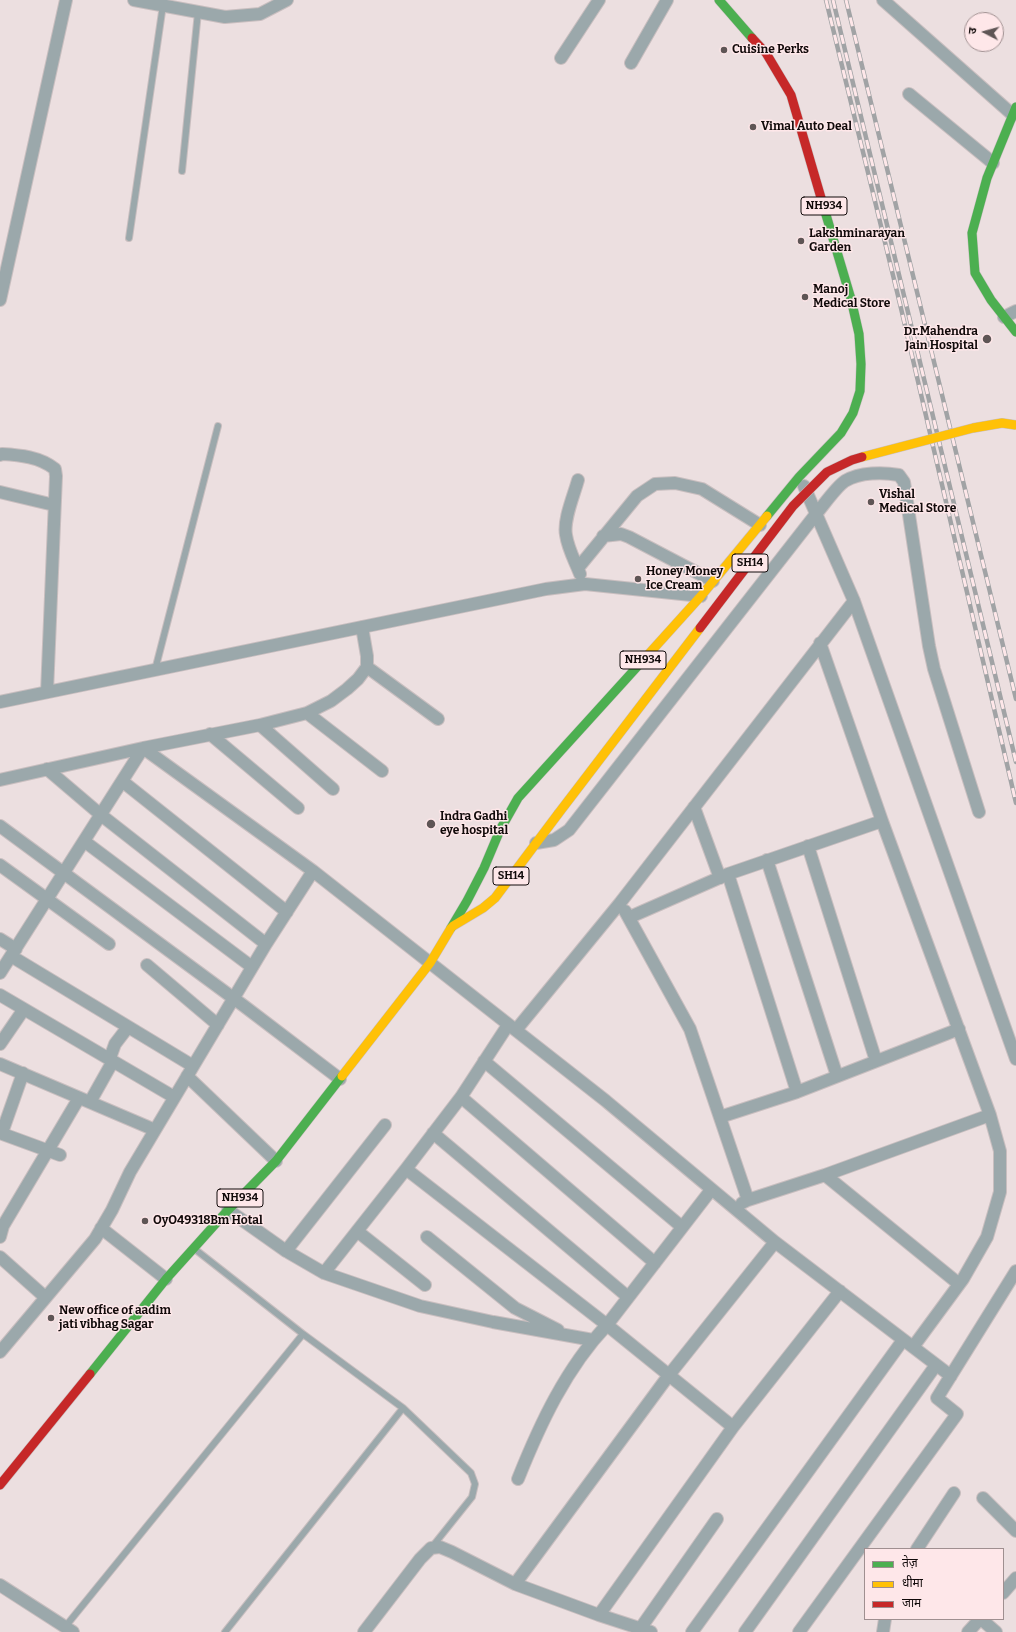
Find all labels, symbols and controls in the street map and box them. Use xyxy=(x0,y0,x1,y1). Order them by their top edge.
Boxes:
north arrow xyxy=(964,12,1004,52)
text: उ xyxy=(966,27,979,35)
place label: Cuisine Perks xyxy=(732,43,809,57)
marker: Cuisine Perks xyxy=(719,45,729,55)
place label: Vimal Auto Deal xyxy=(761,120,852,134)
marker: Vimal Auto Deal xyxy=(748,122,758,132)
road number: NH934 xyxy=(801,197,847,215)
place label: Lakshminarayan Garden xyxy=(809,227,905,255)
marker: Lakshminarayan Garden xyxy=(796,236,806,246)
place label: Manoj Medical Store xyxy=(813,283,890,311)
marker: Manoj Medical Store xyxy=(800,292,810,302)
place label: Dr.Mahendra Jain Hospital xyxy=(904,325,978,353)
marker: Dr.Mahendra Jain Hospital xyxy=(981,333,993,345)
place label: Vishal Medical Store xyxy=(879,488,956,516)
marker: Vishal Medical Store xyxy=(866,497,876,507)
road number: SH14 xyxy=(732,554,768,572)
place label: Honey Money Ice Cream xyxy=(646,565,723,593)
marker: Honey Money Ice Cream xyxy=(633,574,643,584)
road number: NH934 xyxy=(620,651,666,669)
place label: Indra Gadhi eye hospital xyxy=(440,810,508,838)
marker: Indra Gadhi eye hospital xyxy=(425,818,437,830)
road number: SH14 xyxy=(493,867,529,885)
road number: NH934 xyxy=(217,1189,263,1207)
place label: OyO49318Bm Hotal xyxy=(153,1214,263,1228)
marker: OyO49318Bm Hotal xyxy=(140,1216,150,1226)
place label: New office of aadim jati vibhag Sagar xyxy=(59,1304,171,1332)
marker: New office of aadim jati vibhag Sagar xyxy=(46,1313,56,1323)
legend xyxy=(864,1548,1004,1620)
text: तेज़ xyxy=(902,1556,918,1570)
text: धीमा xyxy=(902,1576,923,1590)
text: जाम xyxy=(902,1596,921,1610)

